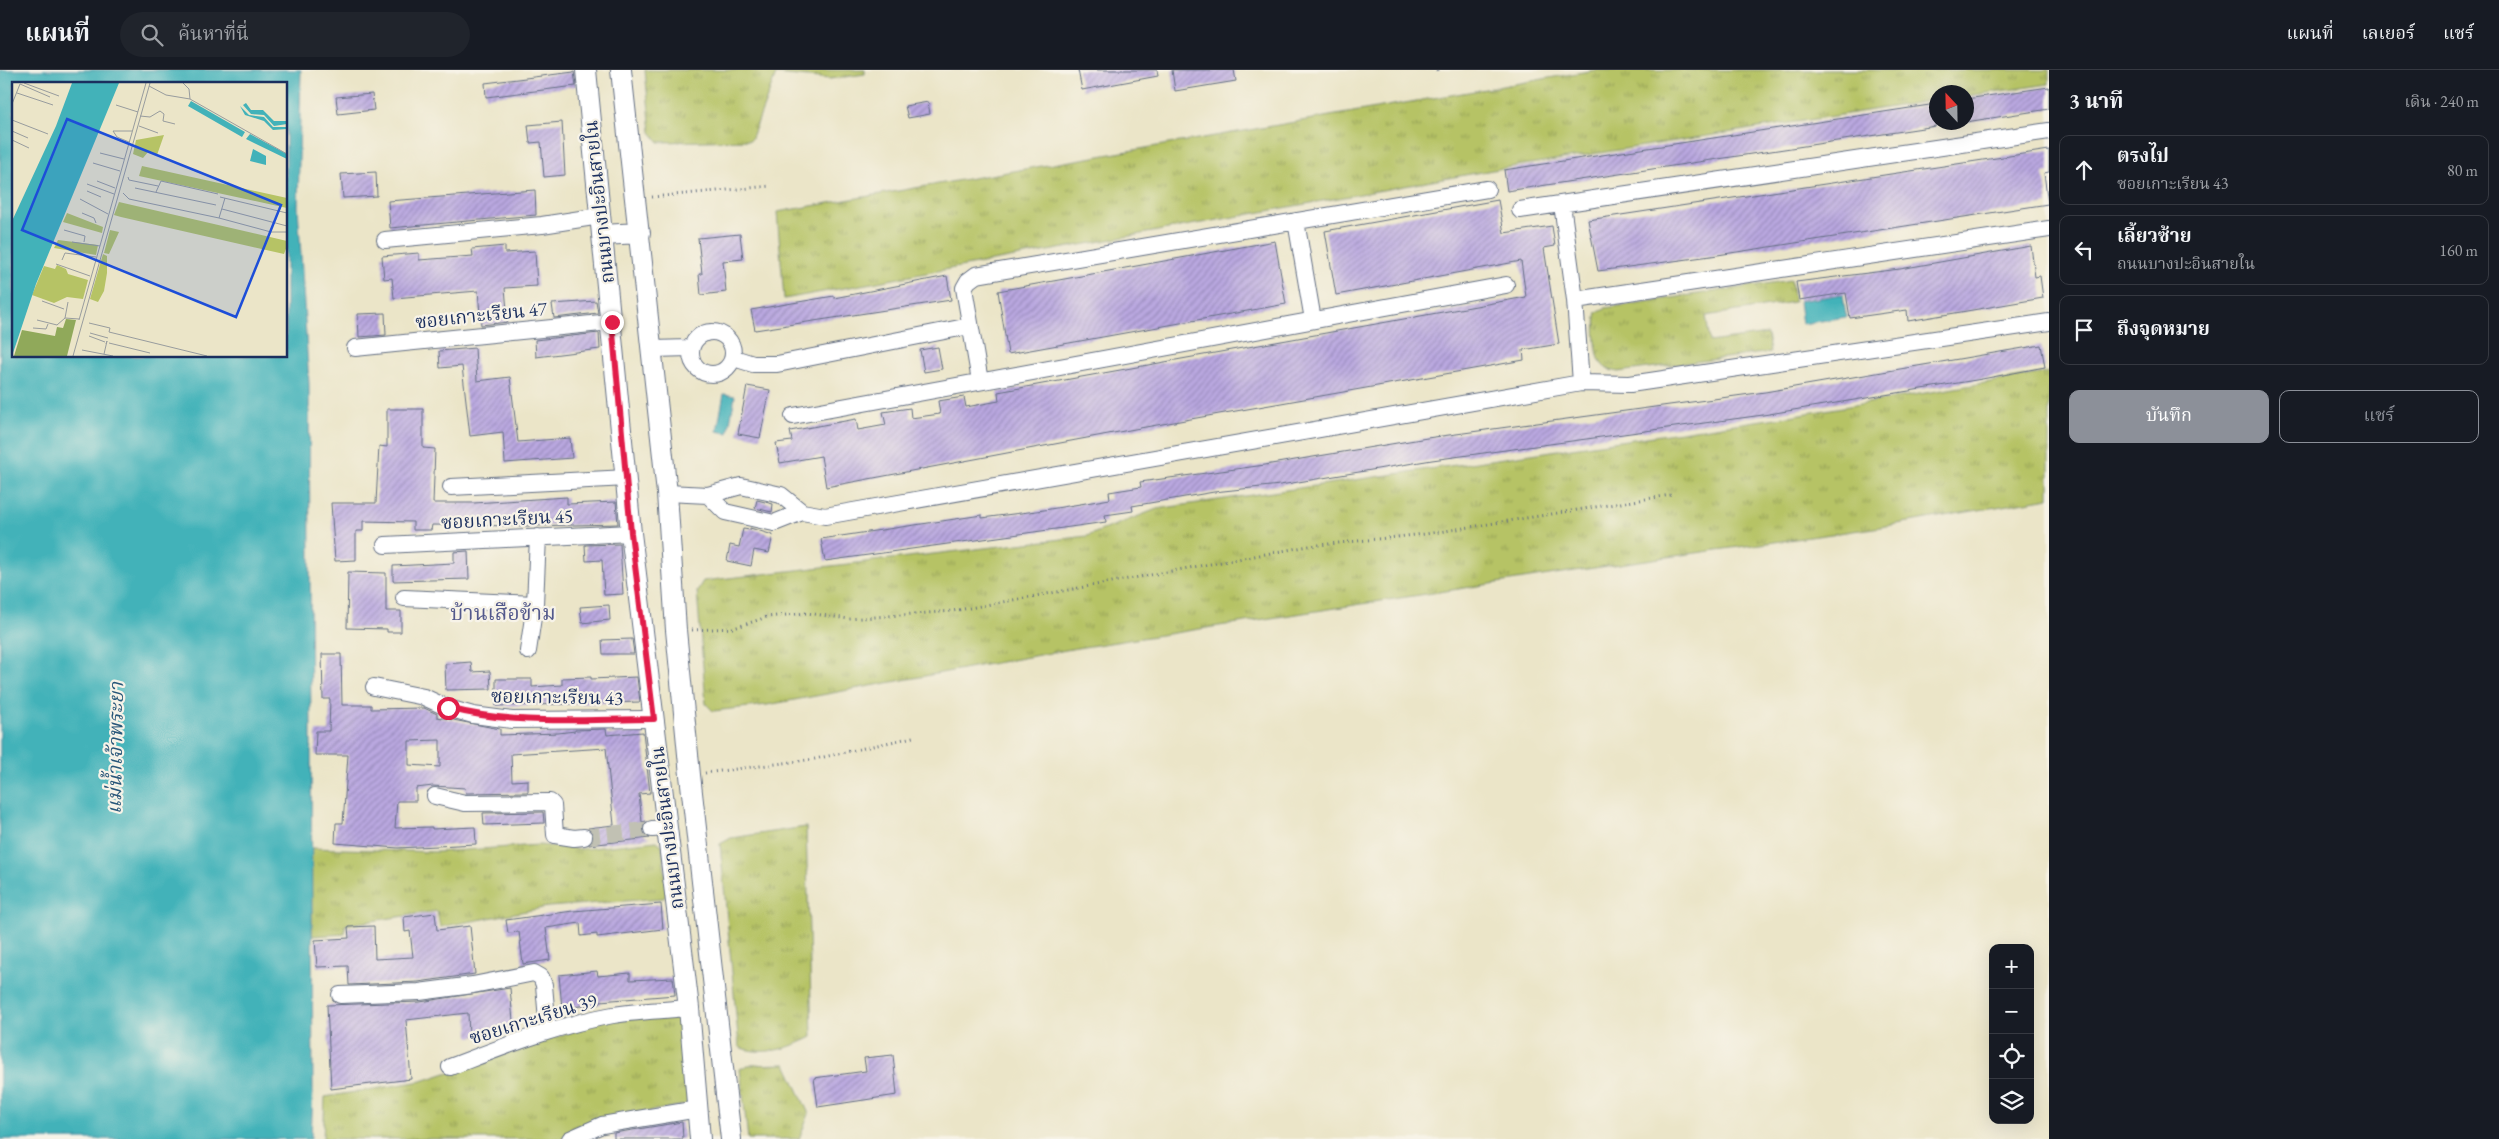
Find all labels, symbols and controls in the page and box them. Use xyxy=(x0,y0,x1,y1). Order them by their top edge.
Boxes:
search box xyxy=(120,12,470,57)
text: แผนที่ xyxy=(25,17,90,48)
icon: search xyxy=(138,21,166,49)
text: ค้นหาที่นี่ xyxy=(178,21,249,46)
text: แผนที่ xyxy=(2286,21,2334,44)
text: เลเยอร์ xyxy=(2362,21,2415,44)
text: แชร์ xyxy=(2443,21,2474,44)
inset map xyxy=(12,82,288,358)
north arrow xyxy=(1929,85,1974,130)
text: 3 นาที xyxy=(2069,87,2123,114)
text: เดิน · 240 m xyxy=(2404,91,2479,112)
street label: ถนนบางปะอินสายใน xyxy=(577,119,620,285)
text: ตรงไป xyxy=(2117,143,2169,168)
icon: ahead xyxy=(2070,156,2098,184)
text: 80 m xyxy=(2447,160,2478,181)
text: ซอยเกาะเรียน 43 xyxy=(2117,173,2228,194)
text: เลี้ยวซ้าย xyxy=(2117,223,2191,248)
icon: left xyxy=(2070,236,2098,264)
text: 160 m xyxy=(2439,240,2478,261)
text: ถนนบางปะอินสายใน xyxy=(2117,253,2255,274)
street label: ซอยเกาะเรียน 47 xyxy=(414,296,549,334)
route end xyxy=(601,311,624,334)
icon: arrive xyxy=(2070,316,2098,344)
text: ถึงจุดหมาย xyxy=(2117,316,2210,341)
button: บันทึก xyxy=(2069,390,2269,443)
button: แชร์ xyxy=(2279,390,2479,443)
street label: ซอยเกาะเรียน 45 xyxy=(440,503,574,535)
district label: บ้านเสือข้าม xyxy=(450,599,556,626)
water label: แม่น้ำเจ้าพระยา xyxy=(99,681,129,814)
street label: ซอยเกาะเรียน 43 xyxy=(491,683,623,711)
route start xyxy=(437,697,460,720)
street label: ถนนบางปะอินสายใน xyxy=(644,745,689,911)
map controls xyxy=(1989,944,2034,1124)
button: + xyxy=(1989,944,2034,989)
street label: ซอยเกาะเรียน 39 xyxy=(466,988,600,1050)
button: − xyxy=(1989,989,2034,1034)
button: locate xyxy=(1989,1034,2034,1079)
button: layers xyxy=(1989,1079,2034,1124)

